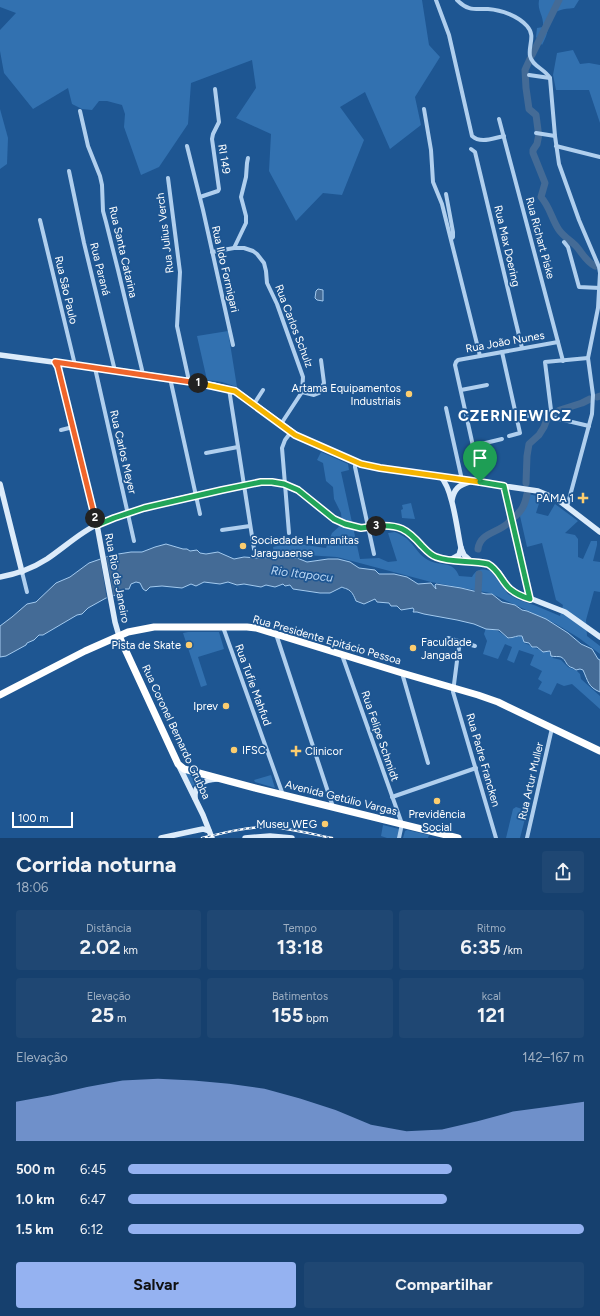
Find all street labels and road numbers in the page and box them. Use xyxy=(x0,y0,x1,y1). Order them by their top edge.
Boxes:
street label: RI 149 xyxy=(215,143,233,175)
street label: Rua Julius Verch xyxy=(154,192,176,274)
street label: Rua Richart Piske xyxy=(523,196,557,280)
street label: Rua Max Doering xyxy=(491,204,523,288)
street label: Rua Santa Catarina xyxy=(106,205,140,299)
street label: Rua Ildo Formigari xyxy=(209,224,241,314)
street label: Rua Paraná xyxy=(87,241,113,297)
street label: Rua São Paulo xyxy=(52,255,80,325)
street label: Rua Carlos Schulz xyxy=(272,283,316,369)
street label: Rua João Nunes xyxy=(464,329,546,355)
street label: Rua Carlos Meyer xyxy=(107,409,139,496)
street label: Rua Rio de Janeiro xyxy=(102,532,132,624)
street label: Rua Presidente Epitácio Pessoa xyxy=(251,613,403,667)
street label: Rua Tufie Mahfud xyxy=(232,642,274,728)
street label: Rua Coronel Bernardo Grubba xyxy=(139,663,213,801)
street label: Rua Felipe Schmidt xyxy=(358,689,402,783)
street label: Rua Padre Francken xyxy=(463,712,503,808)
street label: Rua Artur Muller xyxy=(516,741,546,821)
street label: Avenida Getúlio Vargas xyxy=(284,778,398,818)

